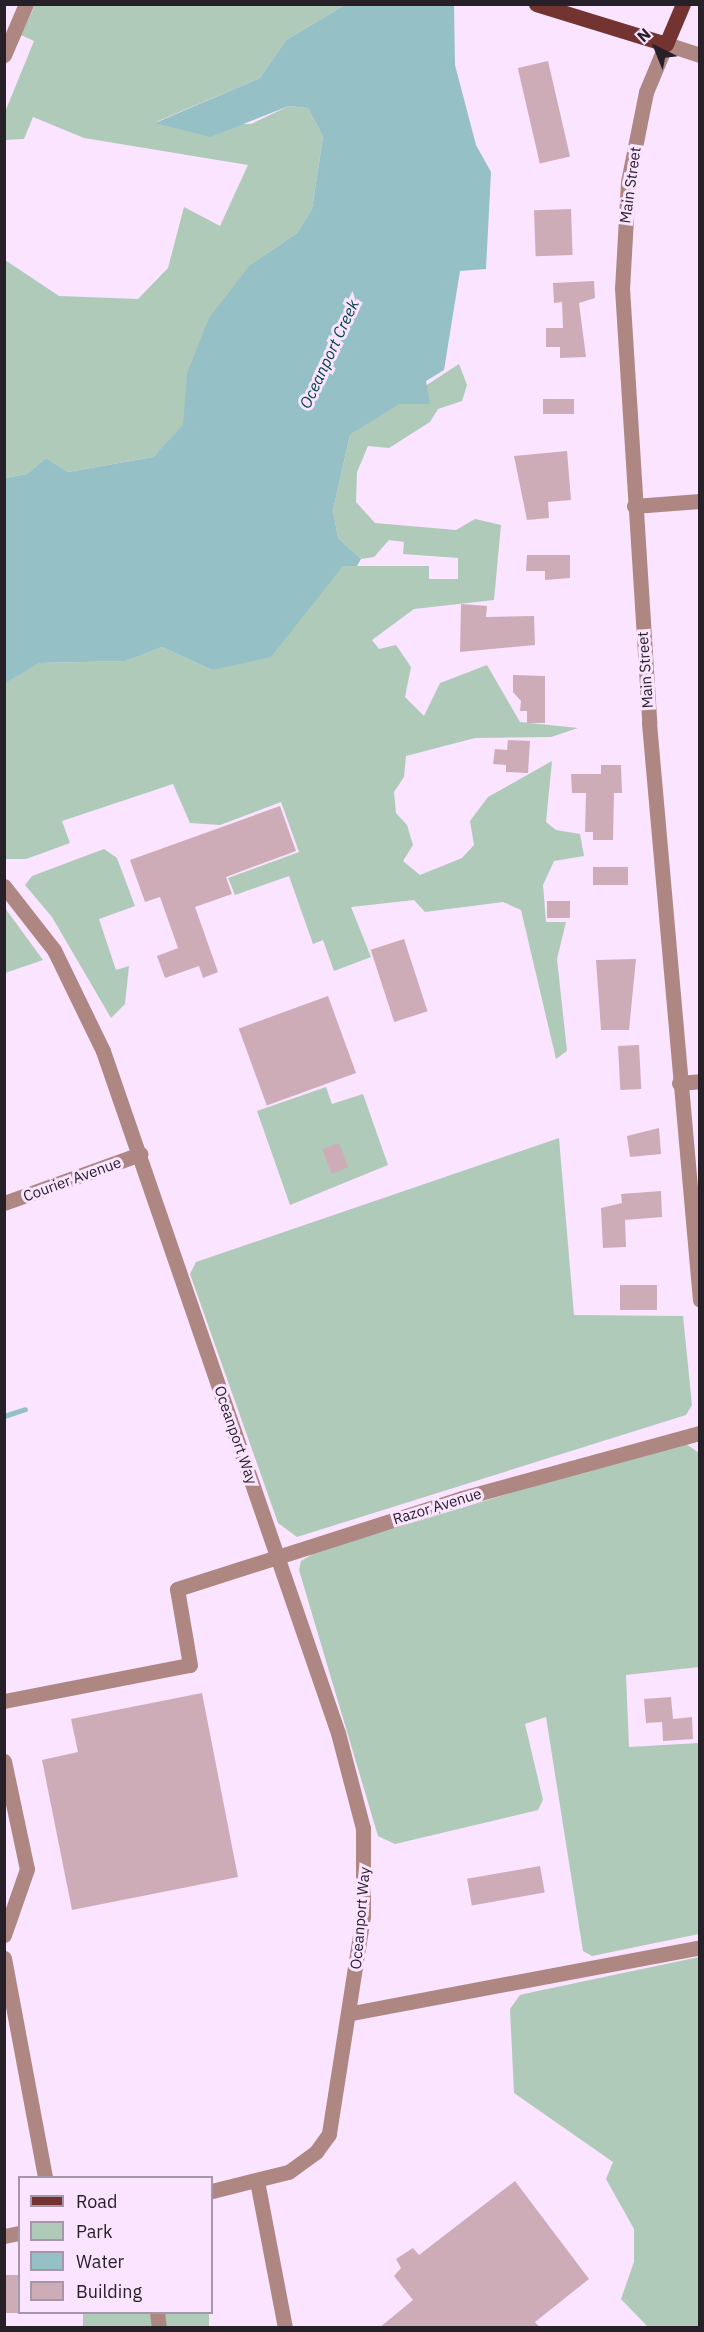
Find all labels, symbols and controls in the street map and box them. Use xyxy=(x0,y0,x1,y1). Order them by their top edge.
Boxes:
north arrow xyxy=(626,18,686,78)
text: N xyxy=(633,24,655,46)
street label: Main Street xyxy=(616,146,644,224)
water label: Oceanport Creek xyxy=(295,297,363,411)
street label: Main Street xyxy=(633,631,657,709)
street label: Courier Avenue xyxy=(21,1153,123,1205)
street label: Oceanport Way xyxy=(211,1383,261,1487)
street label: Razor Avenue xyxy=(390,1484,484,1528)
street label: Oceanport Way xyxy=(347,1866,373,1970)
legend xyxy=(18,2176,213,2314)
text: Road xyxy=(76,2190,117,2213)
text: Park xyxy=(76,2220,112,2243)
text: Water xyxy=(76,2250,124,2273)
text: Building xyxy=(76,2280,142,2303)

